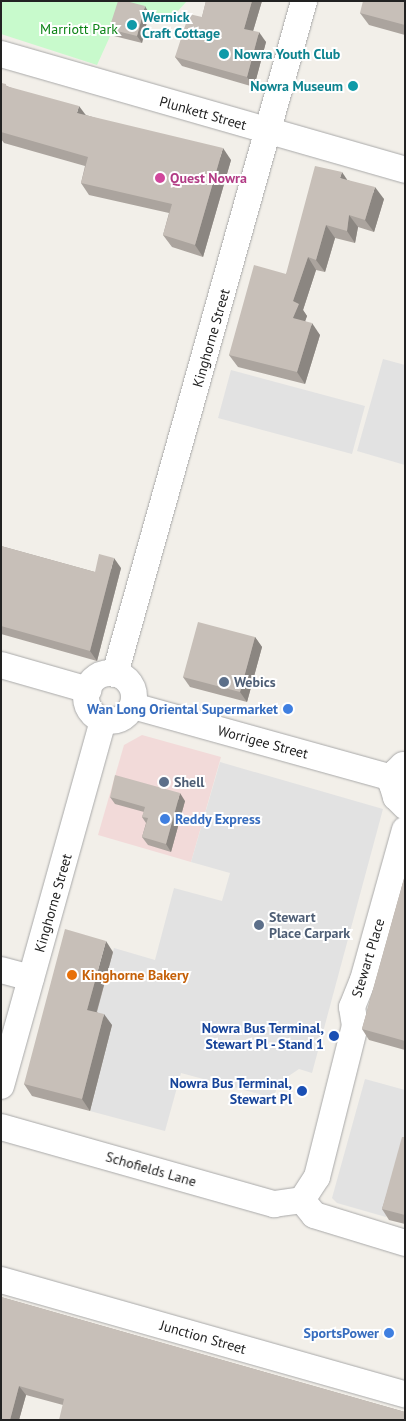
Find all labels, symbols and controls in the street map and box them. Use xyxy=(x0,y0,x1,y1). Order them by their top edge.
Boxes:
place label: Wernick Craft Cottage xyxy=(142,9,220,41)
marker: Wernick Craft Cottage xyxy=(126,19,138,31)
park label: Marriott Park xyxy=(40,21,118,37)
place label: Nowra Youth Club xyxy=(234,46,341,62)
marker: Nowra Youth Club xyxy=(218,48,230,60)
place label: Nowra Museum xyxy=(250,78,343,94)
marker: Nowra Museum xyxy=(347,80,359,92)
street label: Plunkett Street xyxy=(158,93,248,133)
place label: Quest Nowra xyxy=(170,170,247,186)
marker: Quest Nowra xyxy=(154,172,166,184)
street label: Kinghorne Street xyxy=(189,287,233,389)
place label: Webics xyxy=(234,674,276,690)
marker: Webics xyxy=(218,676,230,688)
place label: Wan Long Oriental Supermarket xyxy=(87,701,278,717)
marker: Wan Long Oriental Supermarket xyxy=(282,703,294,715)
street label: Worrigee Street xyxy=(216,722,310,762)
place label: Shell xyxy=(174,774,204,790)
marker: Shell xyxy=(158,776,170,788)
place label: Reddy Express xyxy=(175,811,261,827)
marker: Reddy Express xyxy=(159,813,171,825)
street label: Kinghorne Street xyxy=(31,852,75,954)
place label: Stewart Place Carpark xyxy=(269,909,350,942)
street label: Stewart Place xyxy=(348,916,388,1000)
marker: Stewart Place Carpark xyxy=(253,919,265,931)
place label: Kinghorne Bakery xyxy=(82,967,189,983)
marker: Kinghorne Bakery xyxy=(66,969,78,981)
place label: Nowra Bus Terminal, Stewart Pl - Stand 1 xyxy=(201,1020,324,1052)
marker: Nowra Bus Terminal, Stewart Pl - Stand 1 xyxy=(328,1030,340,1042)
place label: Nowra Bus Terminal, Stewart Pl xyxy=(169,1075,292,1108)
marker: Nowra Bus Terminal, Stewart Pl xyxy=(296,1085,308,1097)
street label: Schofields Lane xyxy=(104,1148,198,1190)
street label: Junction Street xyxy=(158,1317,248,1357)
place label: SportsPower xyxy=(303,1325,379,1341)
marker: SportsPower xyxy=(383,1327,395,1339)

